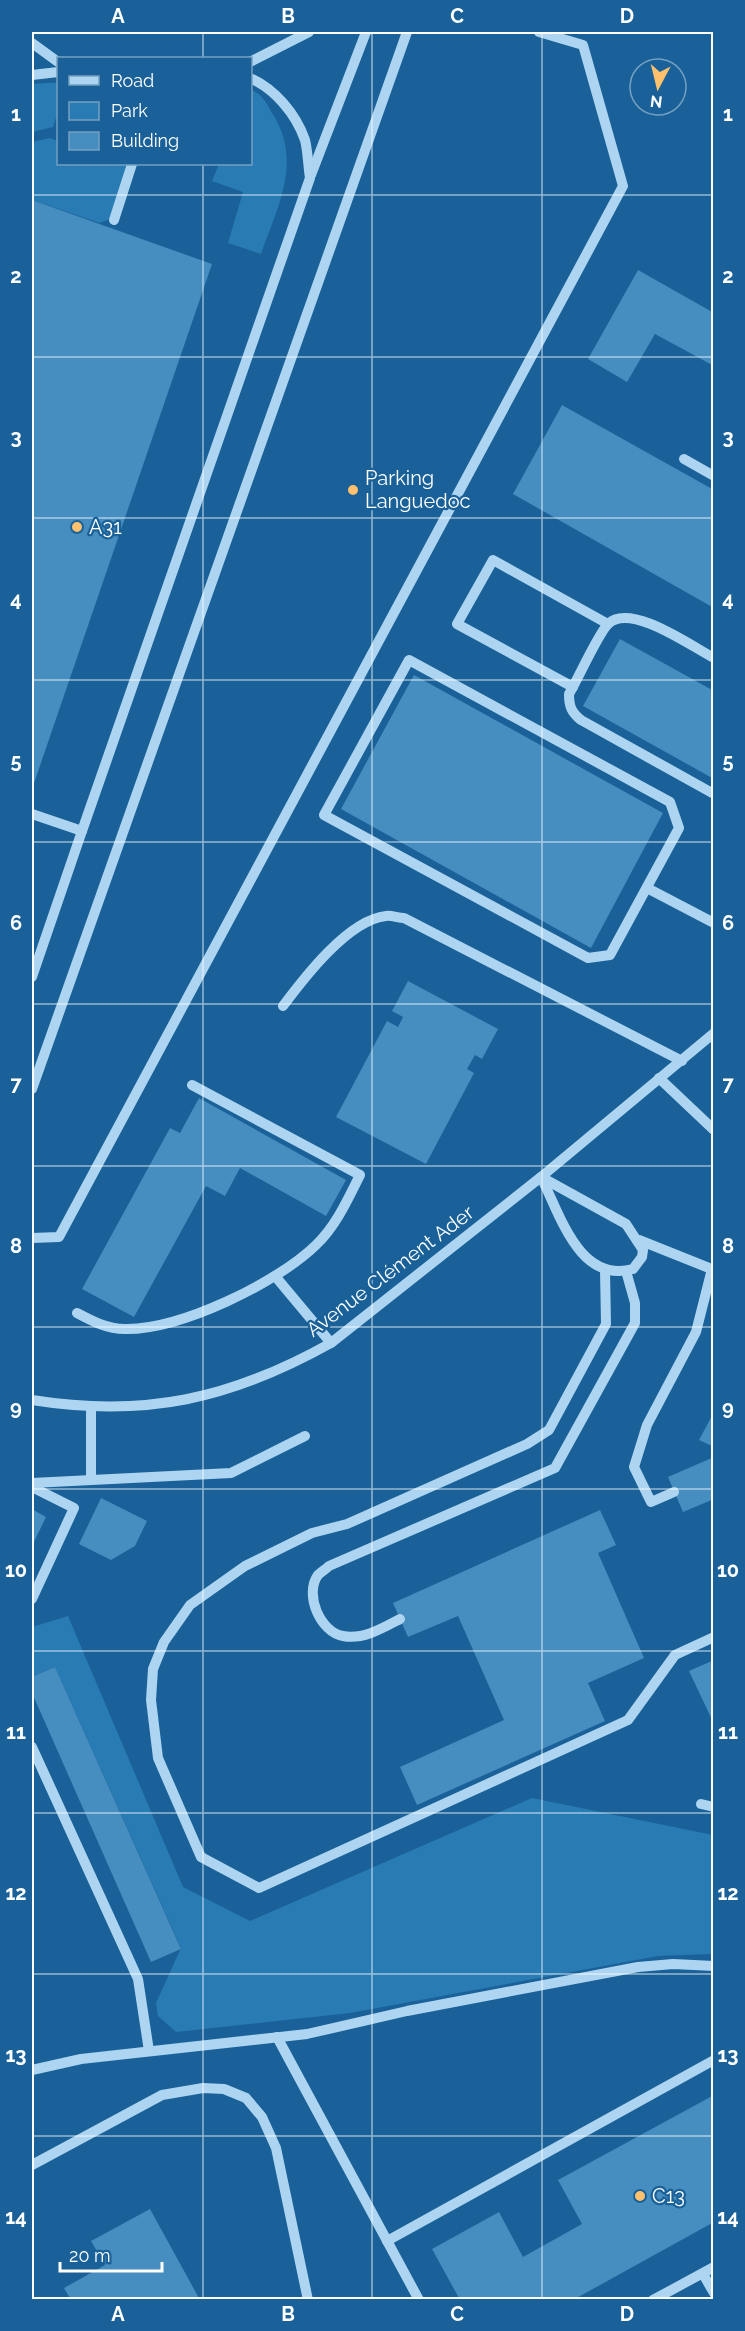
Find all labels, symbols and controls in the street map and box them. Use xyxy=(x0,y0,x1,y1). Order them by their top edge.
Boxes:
text: A xyxy=(111,4,125,28)
text: B xyxy=(281,4,295,28)
text: C xyxy=(450,4,464,28)
text: D xyxy=(620,4,634,28)
legend xyxy=(57,57,252,165)
north arrow xyxy=(628,57,688,117)
text: Road xyxy=(111,70,154,91)
text: N xyxy=(649,91,663,112)
text: Park xyxy=(111,100,148,121)
text: 1 xyxy=(11,102,21,126)
text: 1 xyxy=(723,102,733,126)
text: Building xyxy=(111,130,179,151)
text: 2 xyxy=(10,264,22,288)
text: 2 xyxy=(722,264,734,288)
text: 3 xyxy=(10,425,22,449)
text: 3 xyxy=(722,425,734,449)
place label: Parking Languedoc xyxy=(365,466,471,513)
marker: Parking Languedoc xyxy=(346,483,360,497)
place label: A31 xyxy=(89,515,122,539)
marker: A31 xyxy=(70,520,84,534)
text: 4 xyxy=(10,587,22,611)
text: 4 xyxy=(722,587,734,611)
text: 5 xyxy=(10,749,22,773)
text: 5 xyxy=(722,749,734,773)
text: 6 xyxy=(10,911,22,935)
text: 6 xyxy=(722,911,734,935)
text: 7 xyxy=(10,1072,22,1096)
text: 7 xyxy=(722,1072,734,1096)
street label: Avenue Clément Ader xyxy=(302,1200,478,1342)
text: 8 xyxy=(10,1234,22,1258)
text: 8 xyxy=(722,1234,734,1258)
text: 9 xyxy=(10,1396,22,1420)
text: 9 xyxy=(722,1396,734,1420)
text: 10 xyxy=(5,1558,27,1582)
text: 10 xyxy=(717,1558,739,1582)
text: 11 xyxy=(6,1720,26,1744)
text: 11 xyxy=(718,1720,738,1744)
text: 12 xyxy=(5,1881,27,1905)
text: 12 xyxy=(717,1881,739,1905)
text: 13 xyxy=(5,2043,27,2067)
text: 13 xyxy=(717,2043,739,2067)
place label: C13 xyxy=(652,2184,685,2208)
marker: C13 xyxy=(633,2189,647,2203)
text: 14 xyxy=(5,2205,27,2229)
text: 14 xyxy=(717,2205,739,2229)
scale bar xyxy=(60,2235,162,2273)
text: 20 m xyxy=(69,2245,111,2266)
text: A xyxy=(111,2302,125,2326)
text: B xyxy=(281,2302,295,2326)
text: C xyxy=(450,2302,464,2326)
text: D xyxy=(620,2302,634,2326)

